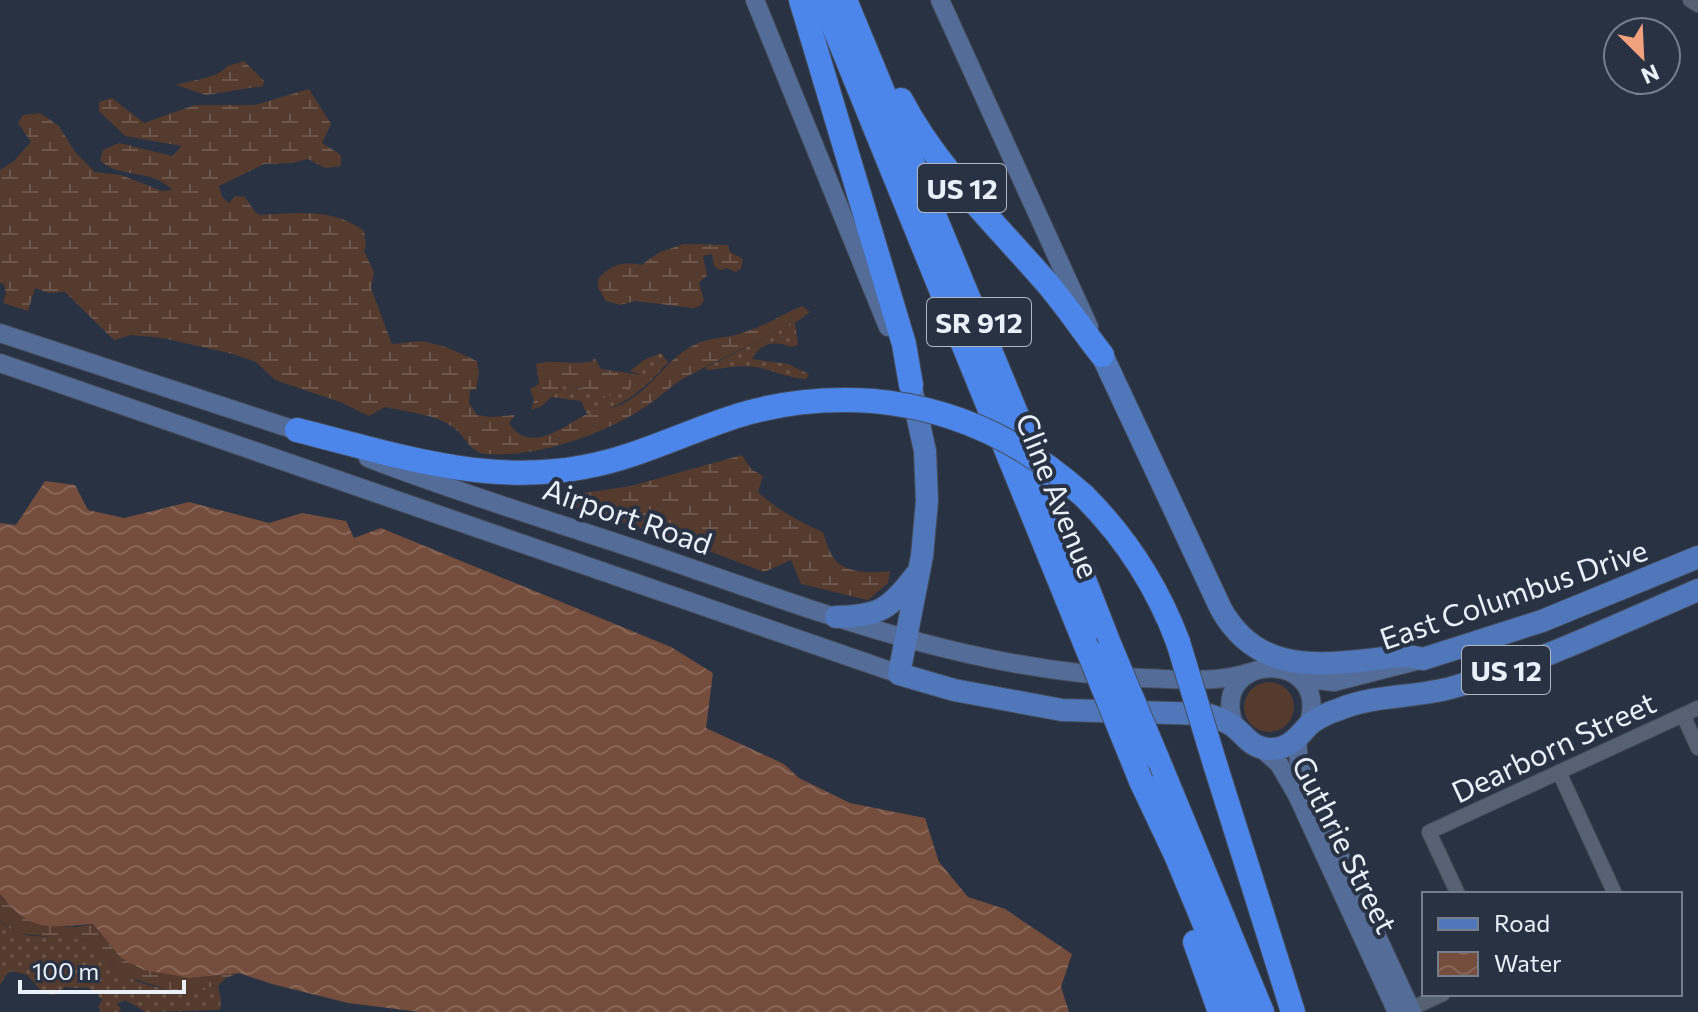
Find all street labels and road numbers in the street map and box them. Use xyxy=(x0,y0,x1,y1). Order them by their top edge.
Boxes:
road number: US 12 xyxy=(918,164,1006,212)
road number: SR 912 xyxy=(927,298,1031,346)
street label: Cline Avenue xyxy=(1009,407,1109,583)
street label: Airport Road xyxy=(539,469,717,561)
street label: East Columbus Drive xyxy=(1374,530,1652,656)
road number: US 12 xyxy=(1462,646,1550,694)
street label: Dearborn Street xyxy=(1445,683,1661,809)
street label: Guthrie Street xyxy=(1285,749,1407,939)

